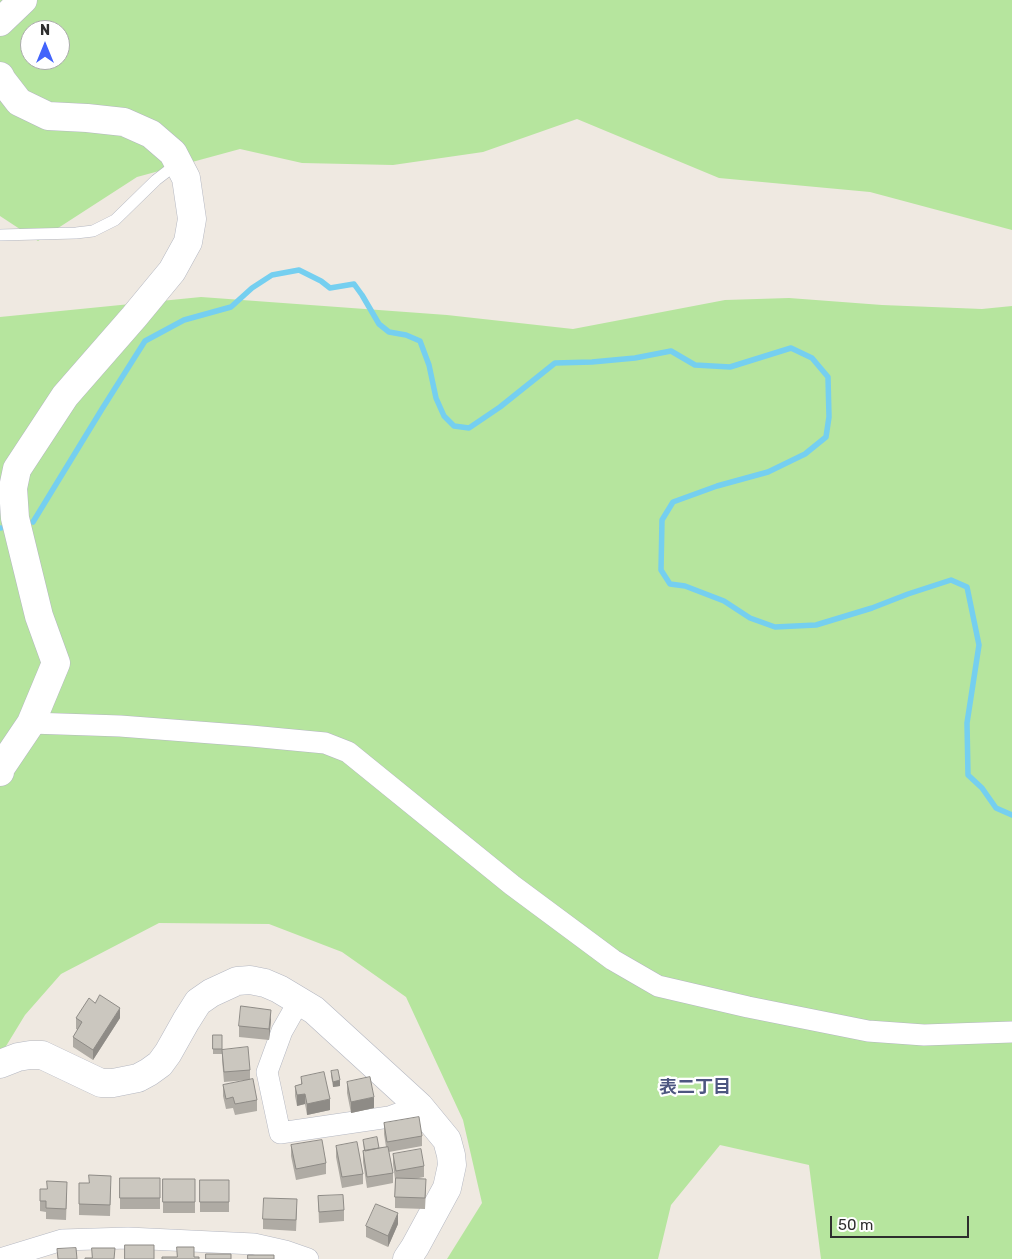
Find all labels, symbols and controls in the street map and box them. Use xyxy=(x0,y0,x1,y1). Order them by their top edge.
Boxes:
north arrow xyxy=(20,20,70,70)
text: N xyxy=(40,22,50,39)
district label: 表二丁目 xyxy=(659,1077,731,1099)
scale bar xyxy=(832,1206,971,1238)
text: 50 m xyxy=(838,1216,873,1234)

